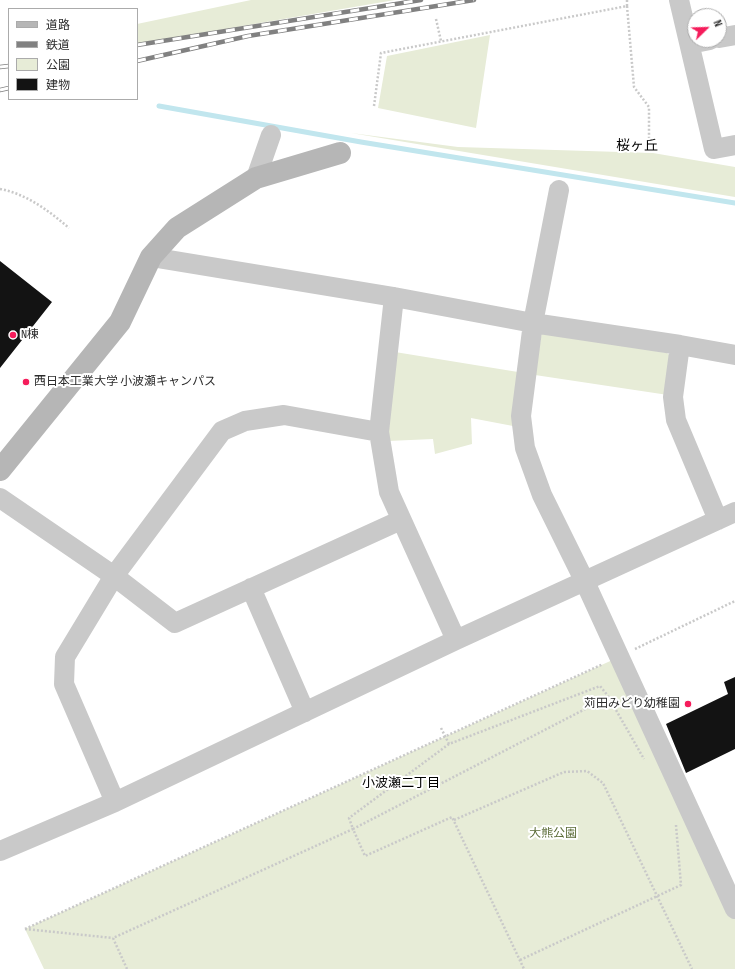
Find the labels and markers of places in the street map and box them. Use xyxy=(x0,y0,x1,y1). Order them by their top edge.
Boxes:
place label: N棟 xyxy=(21,328,39,342)
marker: N棟 xyxy=(8,330,18,340)
place label: 西日本工業大学 小波瀬キャンパス xyxy=(34,375,216,389)
marker: 西日本工業大学 小波瀬キャンパス xyxy=(21,377,31,387)
place label: 苅田みどり幼稚園 xyxy=(584,697,680,711)
marker: 苅田みどり幼稚園 xyxy=(683,699,693,709)

